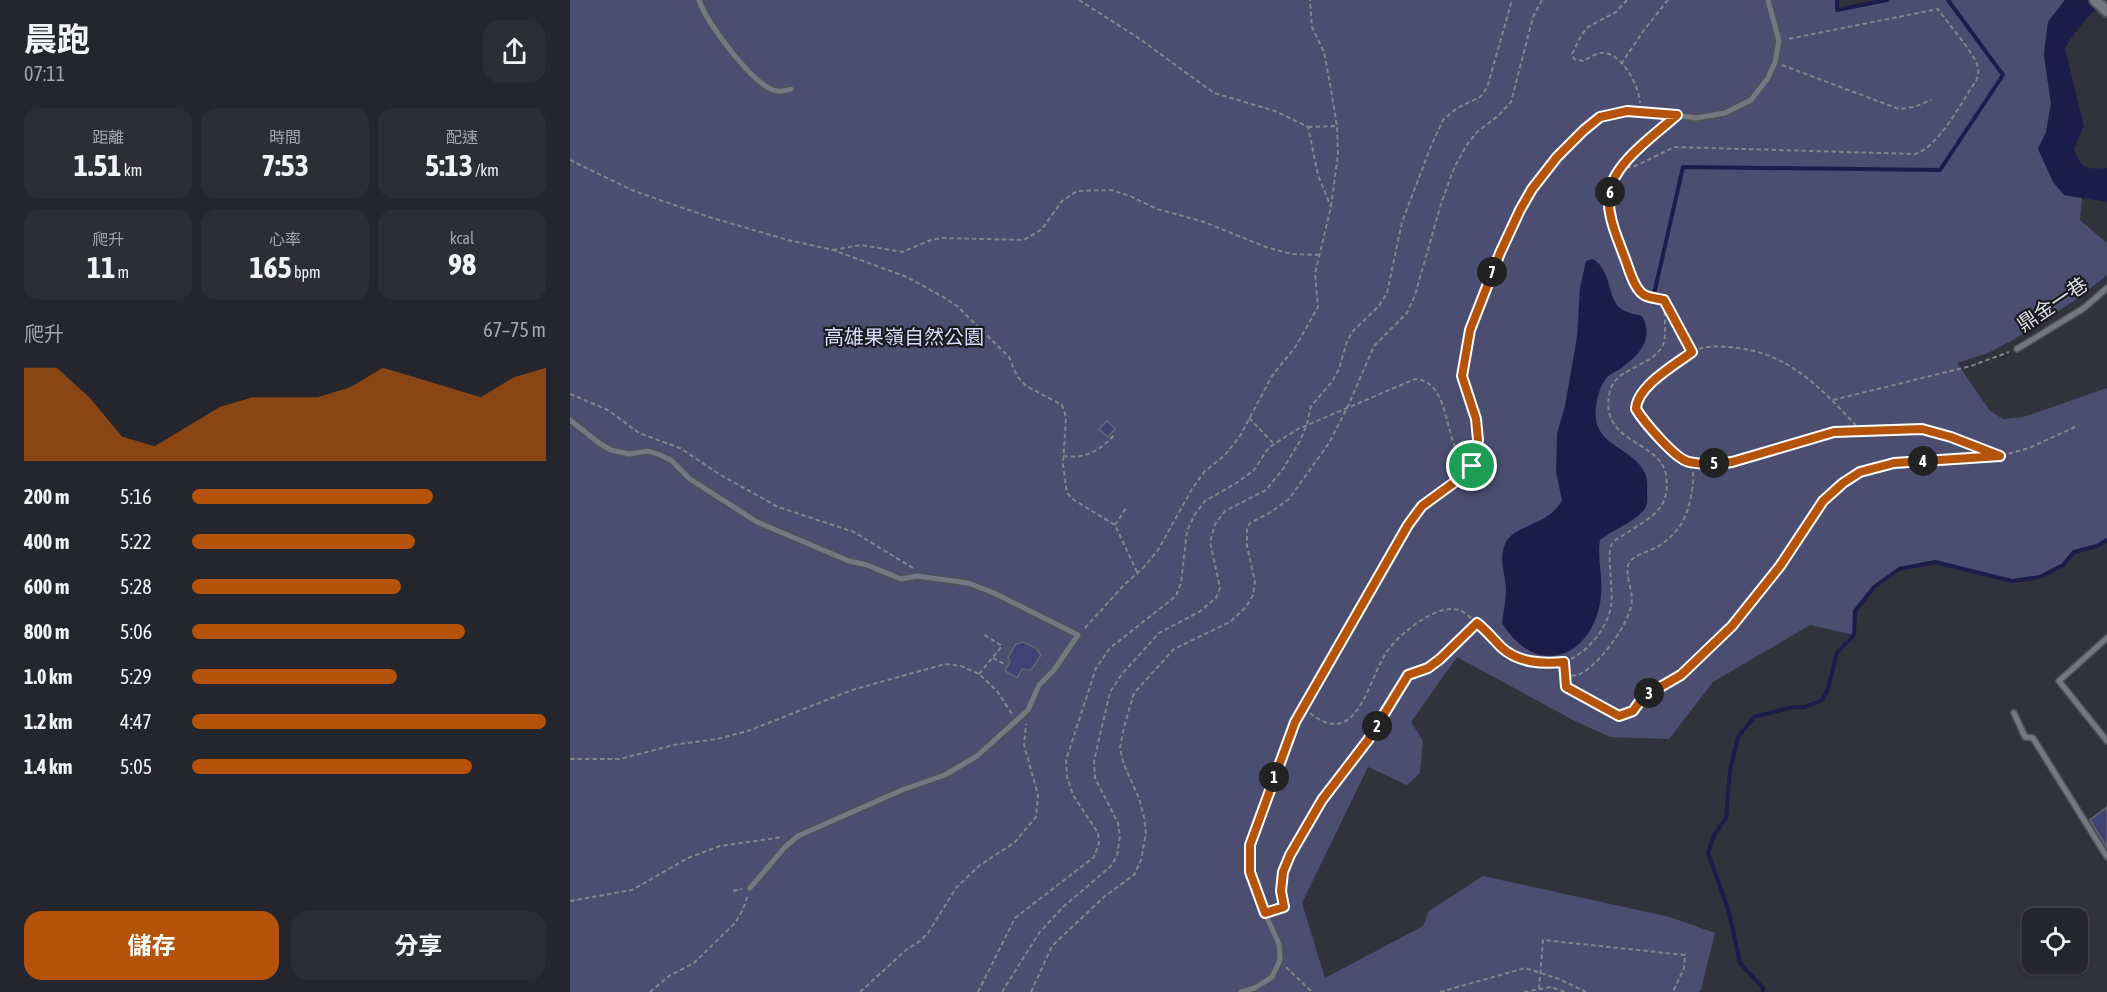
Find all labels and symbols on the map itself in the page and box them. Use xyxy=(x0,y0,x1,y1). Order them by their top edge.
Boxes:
pin: 6 xyxy=(1595,177,1625,207)
pin: 7 xyxy=(1477,257,1507,287)
street label: 鼎金一巷 xyxy=(2012,272,2092,336)
park label: 高雄果嶺自然公園 xyxy=(824,325,984,348)
pin xyxy=(1446,440,1497,491)
pin: 4 xyxy=(1908,446,1938,476)
pin: 5 xyxy=(1699,448,1729,478)
pin: 3 xyxy=(1634,678,1664,708)
pin: 2 xyxy=(1362,711,1392,741)
pin: 1 xyxy=(1259,762,1289,792)

